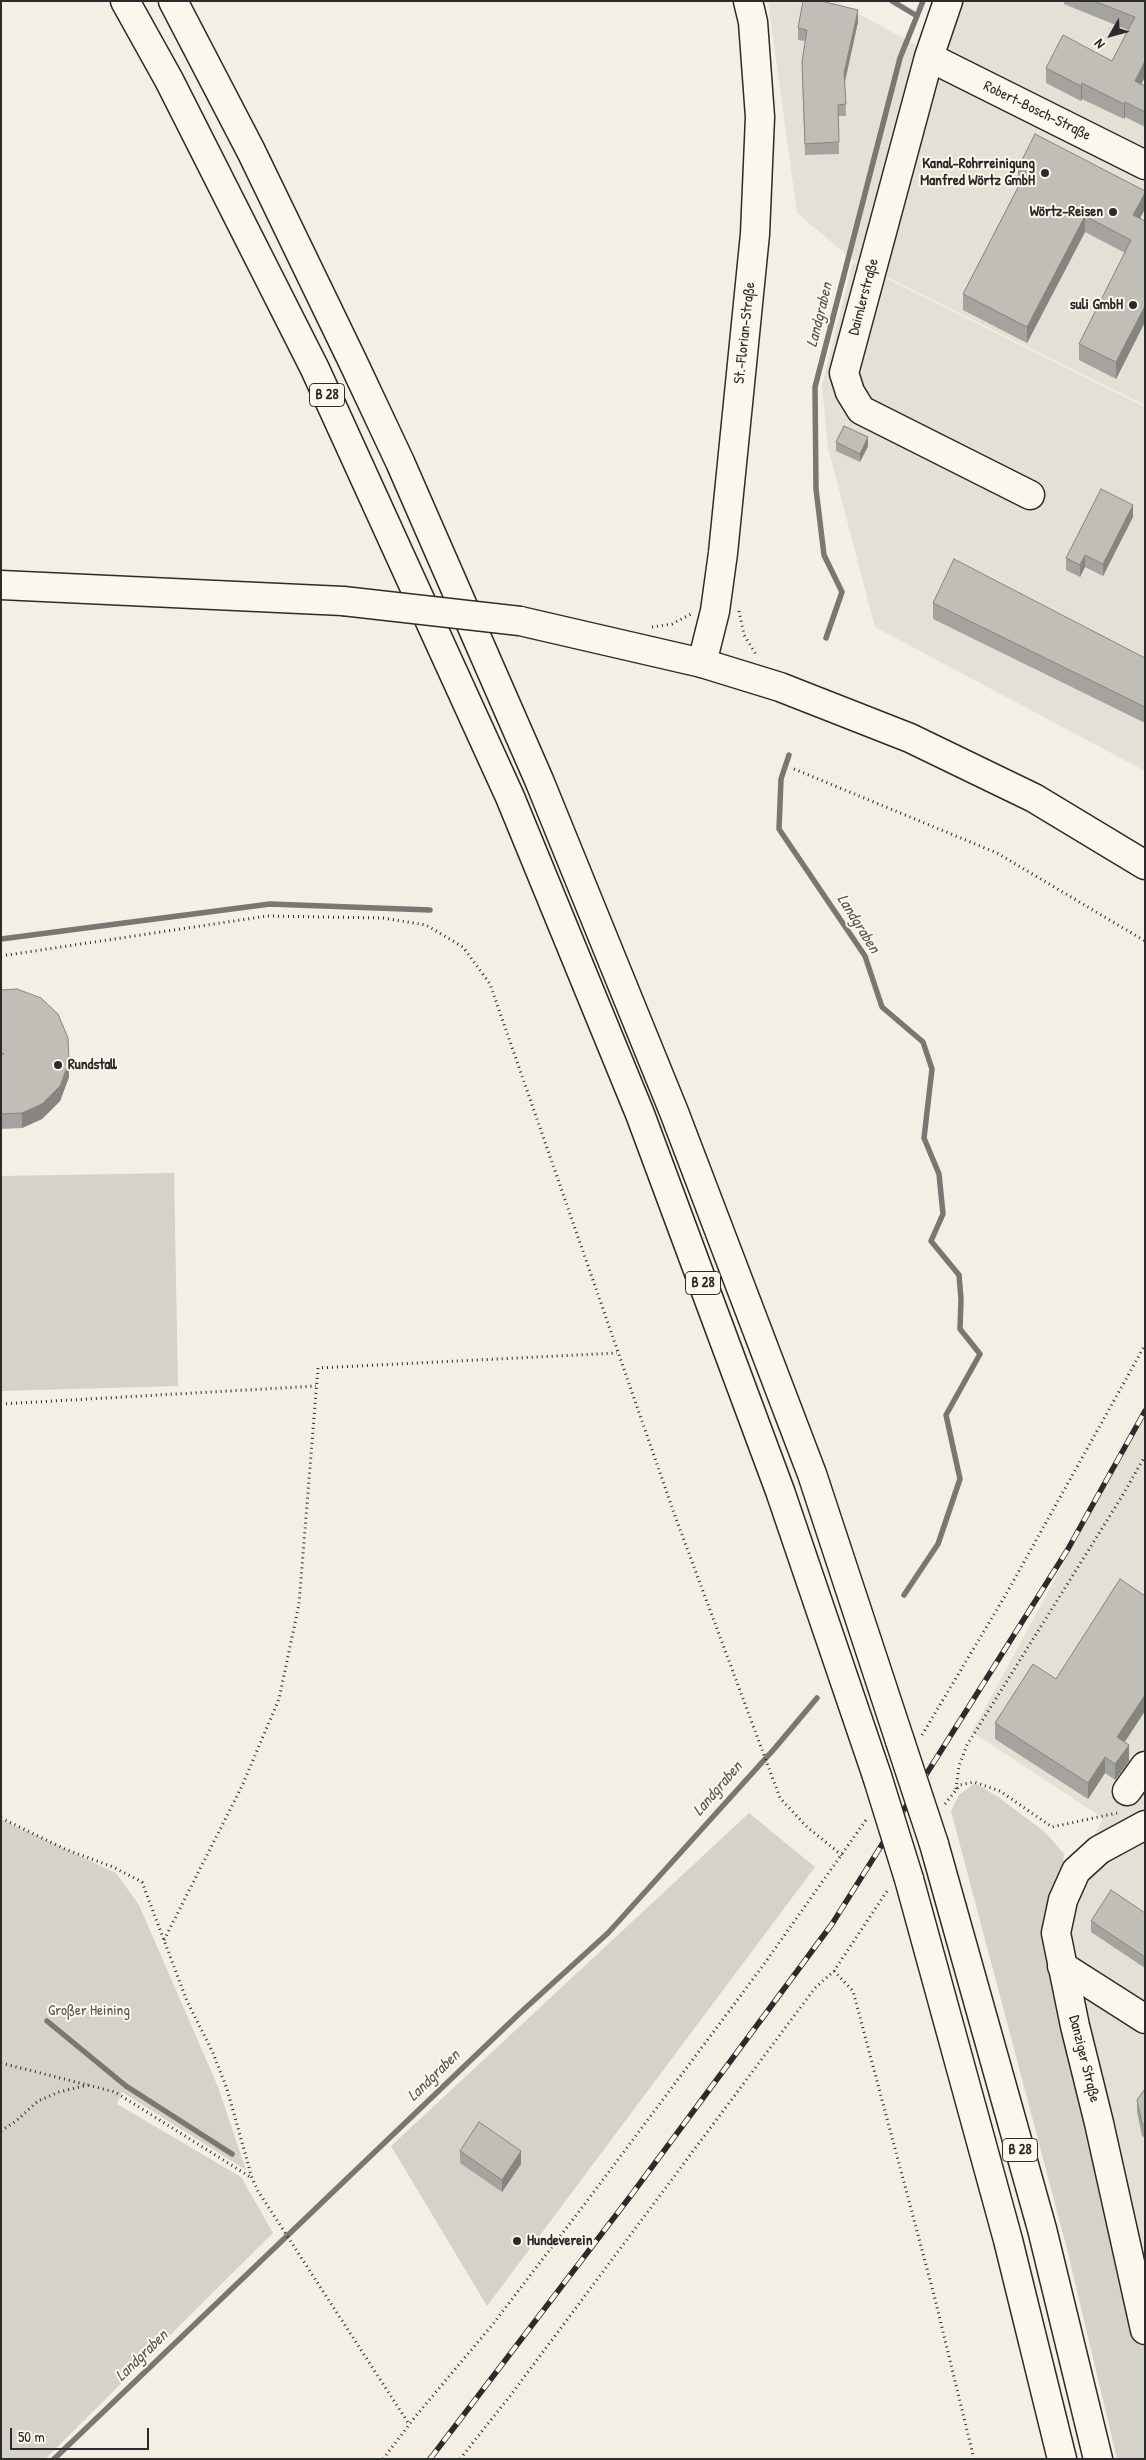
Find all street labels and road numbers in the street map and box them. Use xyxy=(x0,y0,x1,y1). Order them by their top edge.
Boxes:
street label: Robert-Bosch-Straße xyxy=(980,77,1094,145)
street label: Daimlerstraße xyxy=(845,257,883,337)
street label: St.-Florian-Straße xyxy=(731,281,759,385)
road number: B 28 xyxy=(310,384,344,406)
road number: B 28 xyxy=(686,1272,720,1295)
street label: Danziger Straße xyxy=(1064,2014,1104,2104)
road number: B 28 xyxy=(1002,2138,1038,2162)

